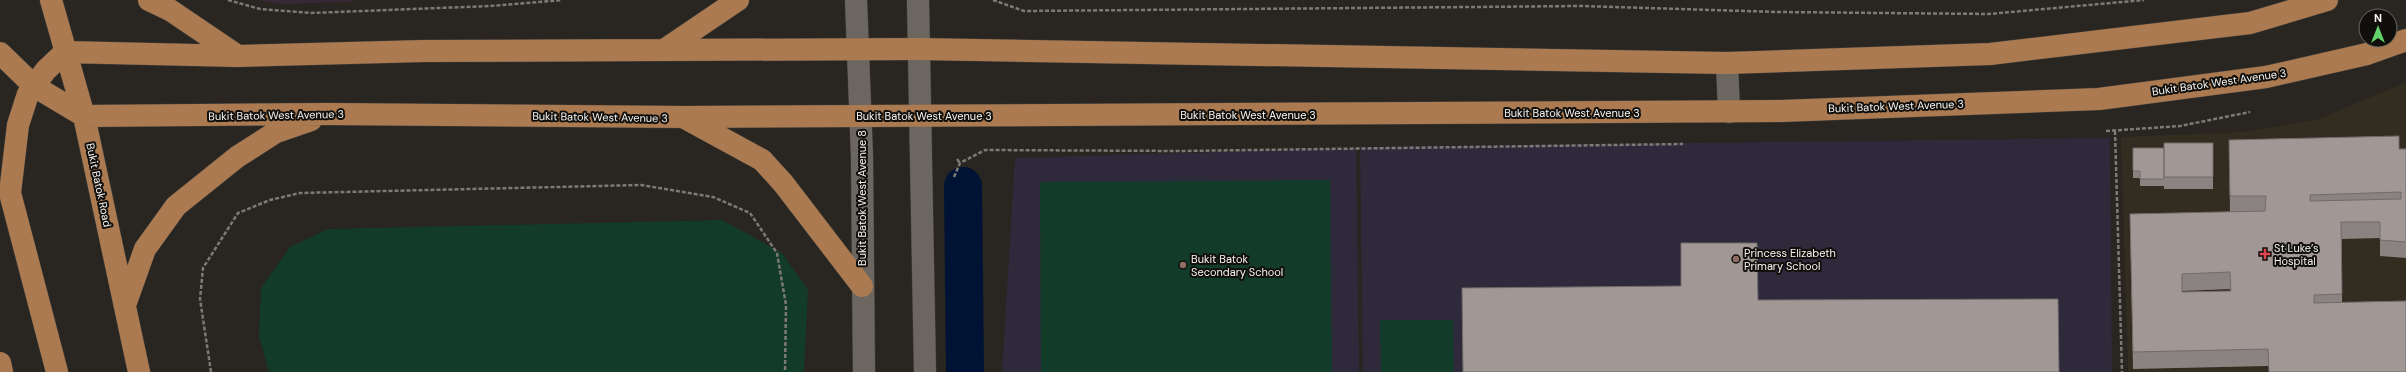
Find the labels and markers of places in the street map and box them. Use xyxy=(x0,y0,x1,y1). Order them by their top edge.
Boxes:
place label: St Luke’s Hospital xyxy=(2274,241,2318,268)
place label: Princess Elizabeth Primary School xyxy=(1744,246,1836,273)
marker: St Luke’s Hospital xyxy=(2259,248,2271,260)
place label: Bukit Batok Secondary School xyxy=(1191,252,1283,279)
marker: Princess Elizabeth Primary School xyxy=(1731,254,1741,264)
marker: Bukit Batok Secondary School xyxy=(1178,260,1188,270)

